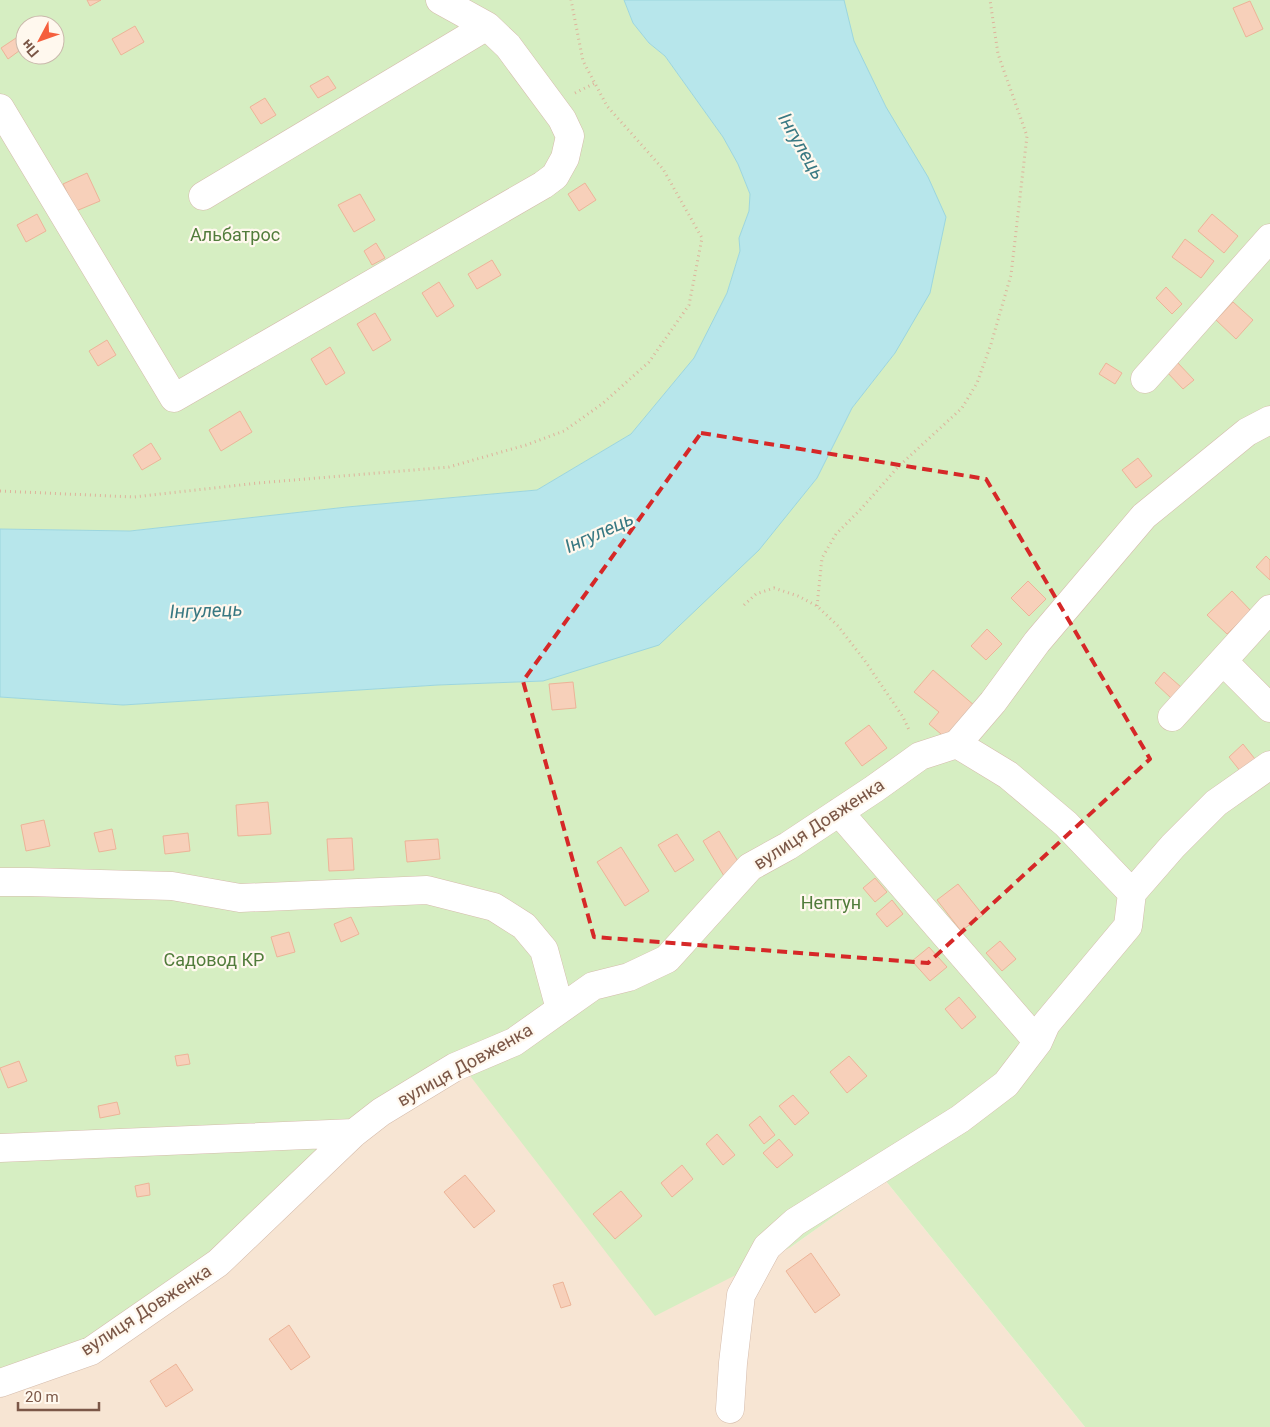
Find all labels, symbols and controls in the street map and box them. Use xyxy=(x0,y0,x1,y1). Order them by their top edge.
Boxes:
north arrow xyxy=(15,15,65,65)
text: Пн xyxy=(18,36,42,61)
water label: Інгулець xyxy=(773,109,830,184)
park label: Альбатрос xyxy=(190,224,280,245)
water label: Інгулець xyxy=(561,507,637,558)
water label: Інгулець xyxy=(169,598,243,623)
street label: вулиця Довженка xyxy=(750,774,888,874)
park label: Нептун xyxy=(801,892,861,913)
park label: Садовод КР xyxy=(164,949,264,970)
street label: вулиця Довженка xyxy=(393,1019,536,1110)
street label: вулиця Довженка xyxy=(77,1260,215,1360)
scale bar xyxy=(18,1380,99,1412)
text: 20 m xyxy=(25,1388,59,1406)

